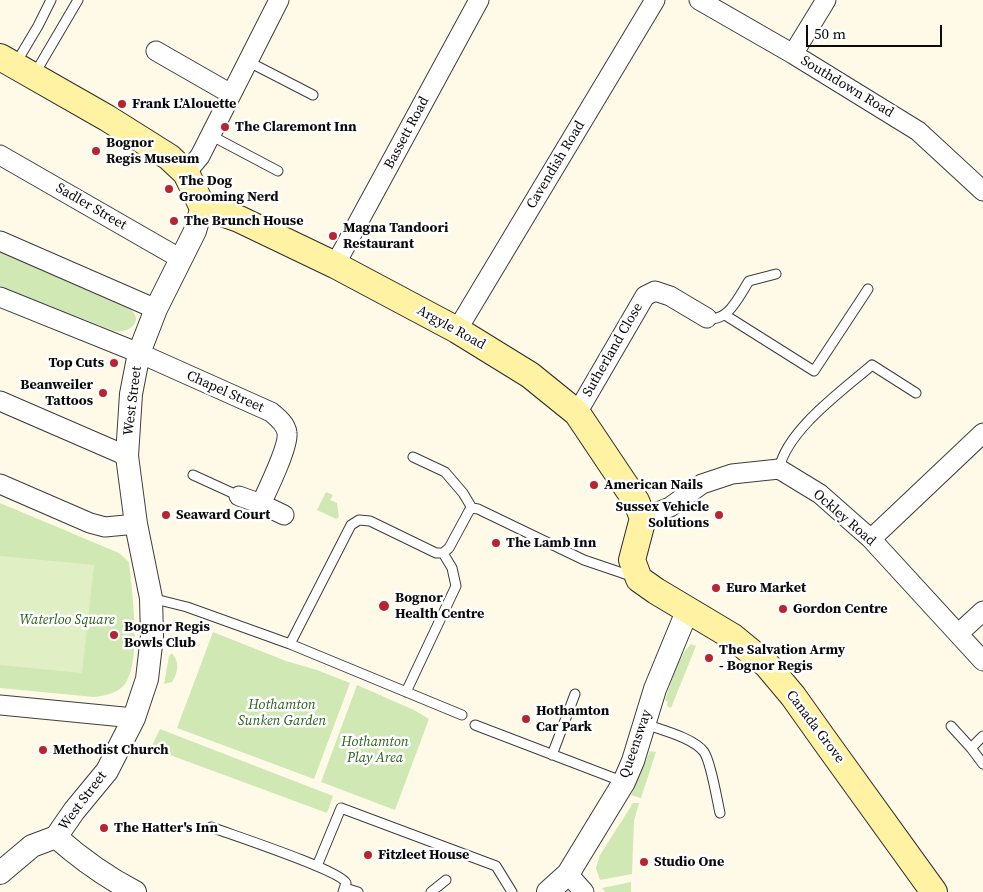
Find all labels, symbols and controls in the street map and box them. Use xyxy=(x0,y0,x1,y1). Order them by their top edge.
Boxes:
scale bar xyxy=(808,15,944,47)
text: 50 m xyxy=(814,23,846,44)
street label: Southdown Road xyxy=(797,53,897,121)
street label: Bassett Road xyxy=(381,94,433,172)
place label: Frank L’Alouette xyxy=(132,96,236,112)
marker: Frank L’Alouette xyxy=(116,98,128,110)
street label: Cavendish Road xyxy=(523,118,589,212)
place label: The Claremont Inn xyxy=(235,119,357,135)
marker: The Claremont Inn xyxy=(219,121,231,133)
place label: Bognor Regis Museum xyxy=(106,135,199,168)
marker: Bognor Regis Museum xyxy=(90,145,102,157)
place label: The Dog Grooming Nerd xyxy=(179,173,279,206)
street label: Sadler Street xyxy=(53,180,129,234)
marker: The Dog Grooming Nerd xyxy=(163,183,175,195)
place label: The Brunch House xyxy=(184,213,303,229)
marker: The Brunch House xyxy=(168,215,180,227)
place label: Magna Tandoori Restaurant xyxy=(343,220,448,252)
marker: Magna Tandoori Restaurant xyxy=(327,230,339,242)
street label: Sutherland Close xyxy=(579,300,647,400)
street label: Argyle Road xyxy=(414,302,488,354)
place label: Top Cuts xyxy=(48,355,104,371)
marker: Top Cuts xyxy=(108,357,120,369)
street label: West Street xyxy=(120,365,146,437)
street label: Chapel Street xyxy=(184,367,266,417)
place label: Beanweiler Tattoos xyxy=(20,377,93,410)
marker: Beanweiler Tattoos xyxy=(97,387,109,399)
place label: American Nails xyxy=(604,477,703,493)
marker: American Nails xyxy=(588,479,600,491)
street label: Ockley Road xyxy=(809,486,879,550)
place label: Sussex Vehicle Solutions xyxy=(616,499,709,532)
place label: Seaward Court xyxy=(176,507,270,523)
marker: Seaward Court xyxy=(160,509,172,521)
marker: Sussex Vehicle Solutions xyxy=(713,509,725,521)
place label: The Lamb Inn xyxy=(506,535,596,551)
marker: The Lamb Inn xyxy=(490,537,502,549)
place label: Euro Market xyxy=(726,580,806,596)
marker: Euro Market xyxy=(710,582,722,594)
place label: Bognor Health Centre xyxy=(395,590,484,622)
marker: Bognor Health Centre xyxy=(377,599,391,613)
place label: Gordon Centre xyxy=(793,601,888,617)
marker: Gordon Centre xyxy=(777,603,789,615)
park label: Waterloo Square xyxy=(19,612,115,628)
place label: Bognor Regis Bowls Club xyxy=(124,619,210,652)
marker: Bognor Regis Bowls Club xyxy=(108,629,120,641)
place label: The Salvation Army - Bognor Regis xyxy=(719,642,845,674)
marker: The Salvation Army - Bognor Regis xyxy=(703,652,715,664)
street label: Canada Grove xyxy=(782,687,848,767)
park label: Hothamton Sunken Garden xyxy=(238,697,326,730)
place label: Hothamton Car Park xyxy=(536,703,609,736)
street label: Queensway xyxy=(616,708,656,780)
marker: Hothamton Car Park xyxy=(520,713,532,725)
park label: Hothamton Play Area xyxy=(341,734,409,766)
place label: Methodist Church xyxy=(53,742,169,758)
marker: Methodist Church xyxy=(37,744,49,756)
street label: West Street xyxy=(55,768,111,834)
place label: The Hatter's Inn xyxy=(114,820,218,836)
marker: The Hatter's Inn xyxy=(98,822,110,834)
place label: Fitzleet House xyxy=(378,847,469,863)
marker: Fitzleet House xyxy=(362,849,374,861)
place label: Studio One xyxy=(654,854,724,870)
marker: Studio One xyxy=(638,856,650,868)

